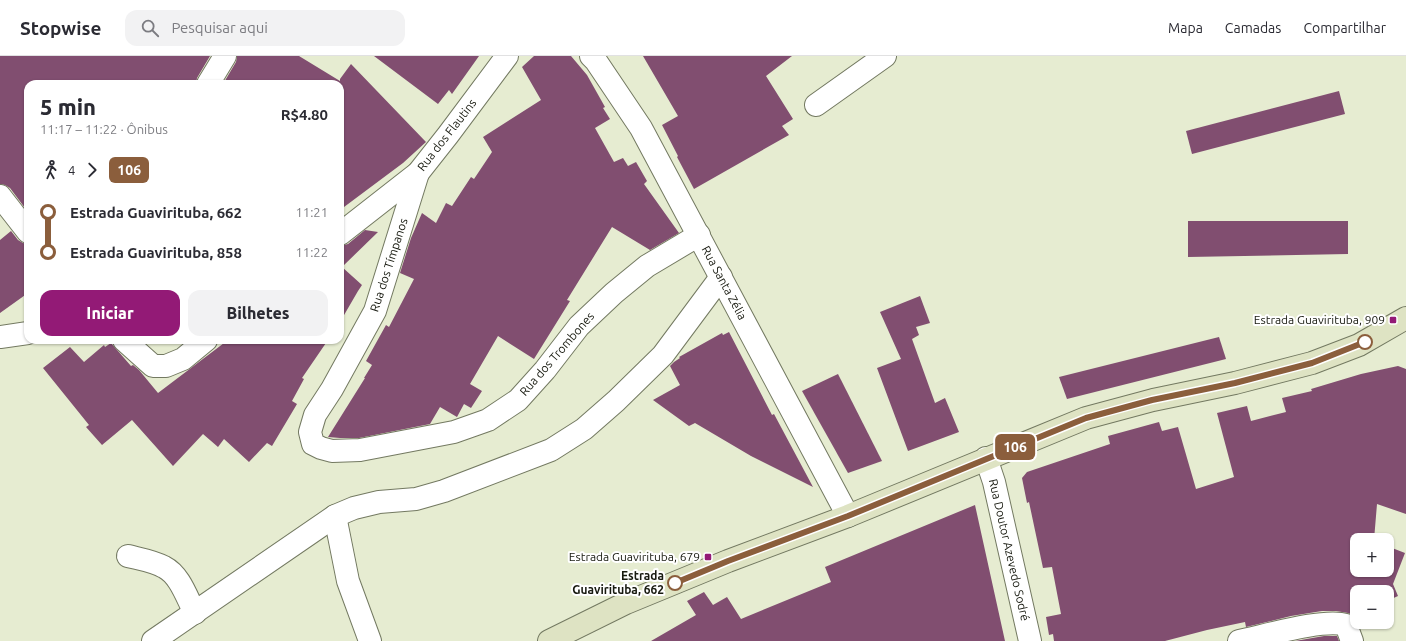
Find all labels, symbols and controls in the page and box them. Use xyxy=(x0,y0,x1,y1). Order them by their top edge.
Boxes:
search box xyxy=(125,10,405,46)
text: Stopwise xyxy=(20,17,101,39)
icon: search xyxy=(139,17,161,39)
text: Pesquisar aqui xyxy=(171,19,268,36)
text: Mapa xyxy=(1168,20,1203,36)
text: Camadas xyxy=(1225,20,1281,36)
text: Compartilhar xyxy=(1303,20,1386,36)
text: 5 min xyxy=(40,94,96,119)
street label: Rua dos Flautins xyxy=(415,96,479,173)
text: R$4.80 xyxy=(281,106,328,123)
text: 11:17 – 11:22 · Ônibus xyxy=(40,122,168,136)
icon: walk xyxy=(40,159,62,181)
icon: forward xyxy=(81,159,103,181)
text: 106 xyxy=(117,162,141,178)
text: 4 xyxy=(68,163,75,177)
text: Estrada Guavirituba, 662 xyxy=(70,204,242,221)
text: 11:21 xyxy=(295,205,328,219)
street label: Rua dos Tímpanos xyxy=(367,216,410,313)
text: Estrada Guavirituba, 858 xyxy=(70,244,242,261)
street label: Rua Santa Zélia xyxy=(699,244,749,322)
text: 11:22 xyxy=(295,245,328,259)
button: Iniciar xyxy=(40,290,180,336)
button: Bilhetes xyxy=(188,290,328,336)
street label: Rua dos Trombones xyxy=(517,309,596,398)
place label: Estrada Guavirituba, 909 xyxy=(1254,313,1385,326)
marker: Estrada Guavirituba, 909 xyxy=(1388,315,1398,325)
unlabelled marker xyxy=(1357,334,1373,350)
line badge: 106 xyxy=(992,434,1038,460)
text: 106 xyxy=(1003,439,1027,455)
street label: Rua Doutor Azevedo Sodré xyxy=(987,478,1032,622)
map controls xyxy=(1350,533,1394,629)
button: + xyxy=(1350,533,1394,577)
place label: Estrada Guavirituba, 679 xyxy=(569,550,700,563)
marker: Estrada Guavirituba, 679 xyxy=(703,552,713,562)
place label: Estrada Guavirituba, 662 xyxy=(572,569,664,596)
marker: Estrada Guavirituba, 662 xyxy=(667,575,683,591)
button: − xyxy=(1350,585,1394,629)

